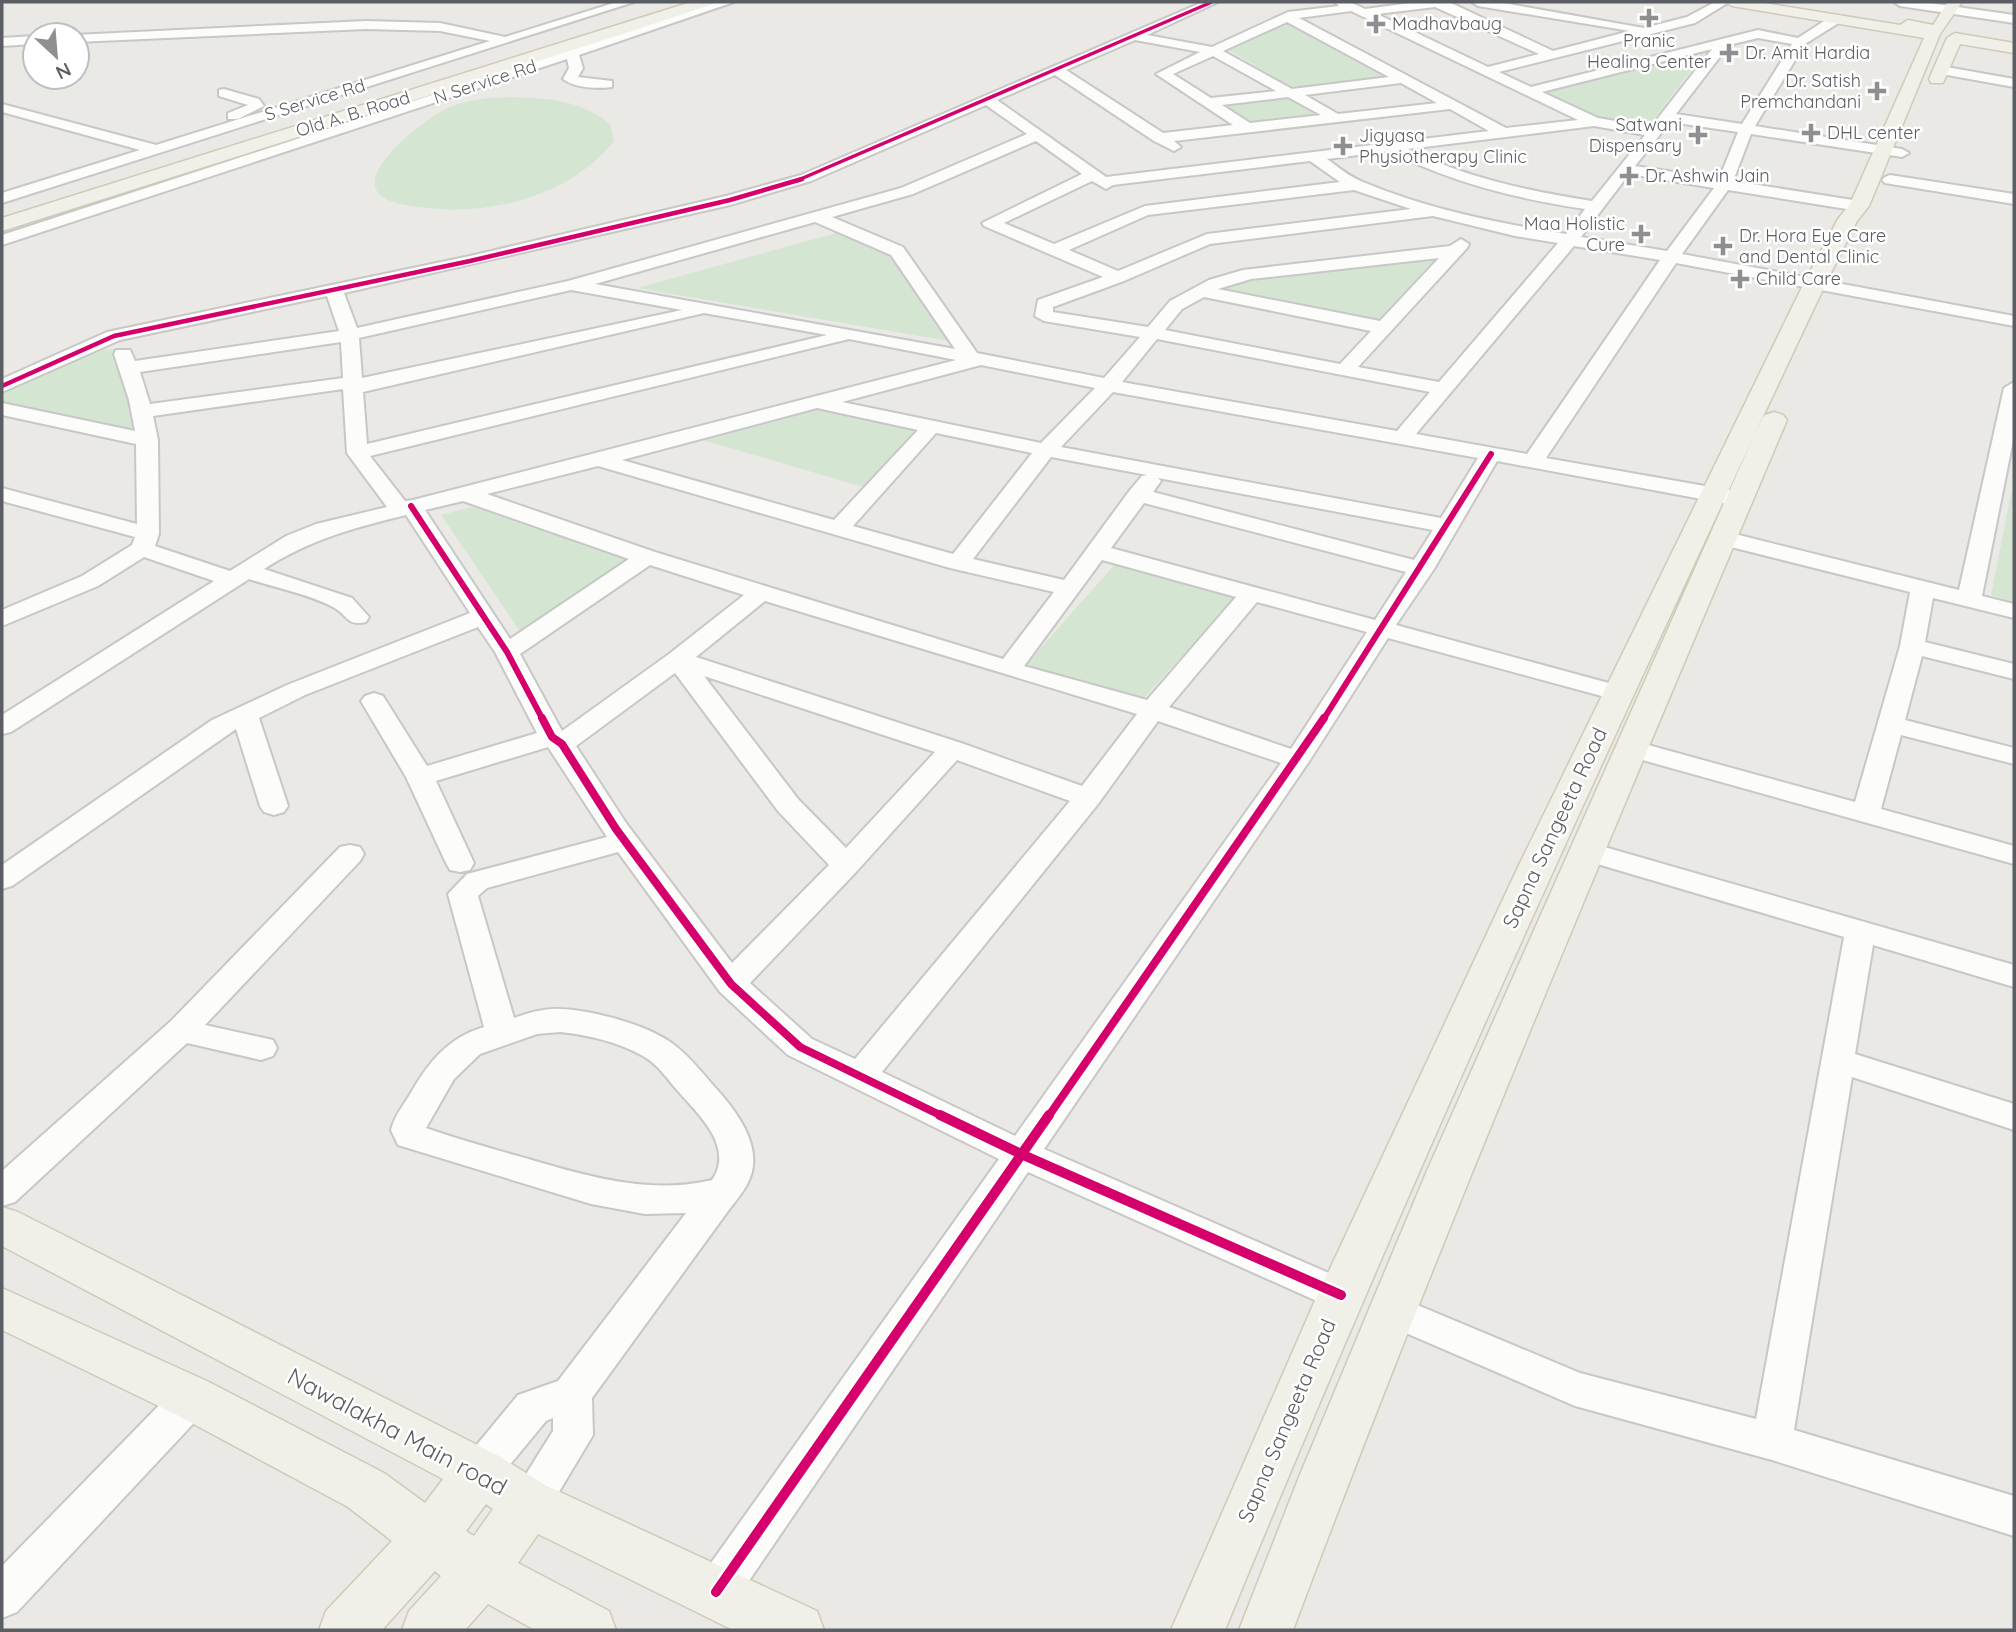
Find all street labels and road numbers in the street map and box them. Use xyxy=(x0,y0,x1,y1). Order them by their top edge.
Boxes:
street label: N Service Rd xyxy=(431,54,539,109)
street label: S Service Rd xyxy=(262,73,368,126)
street label: Old A. B. Road xyxy=(293,85,413,142)
street label: Sapna Sangeeta Road xyxy=(1496,723,1612,932)
street label: Sapna Sangeeta Road xyxy=(1231,1315,1341,1526)
street label: Nawalakha Main road xyxy=(283,1361,512,1502)

